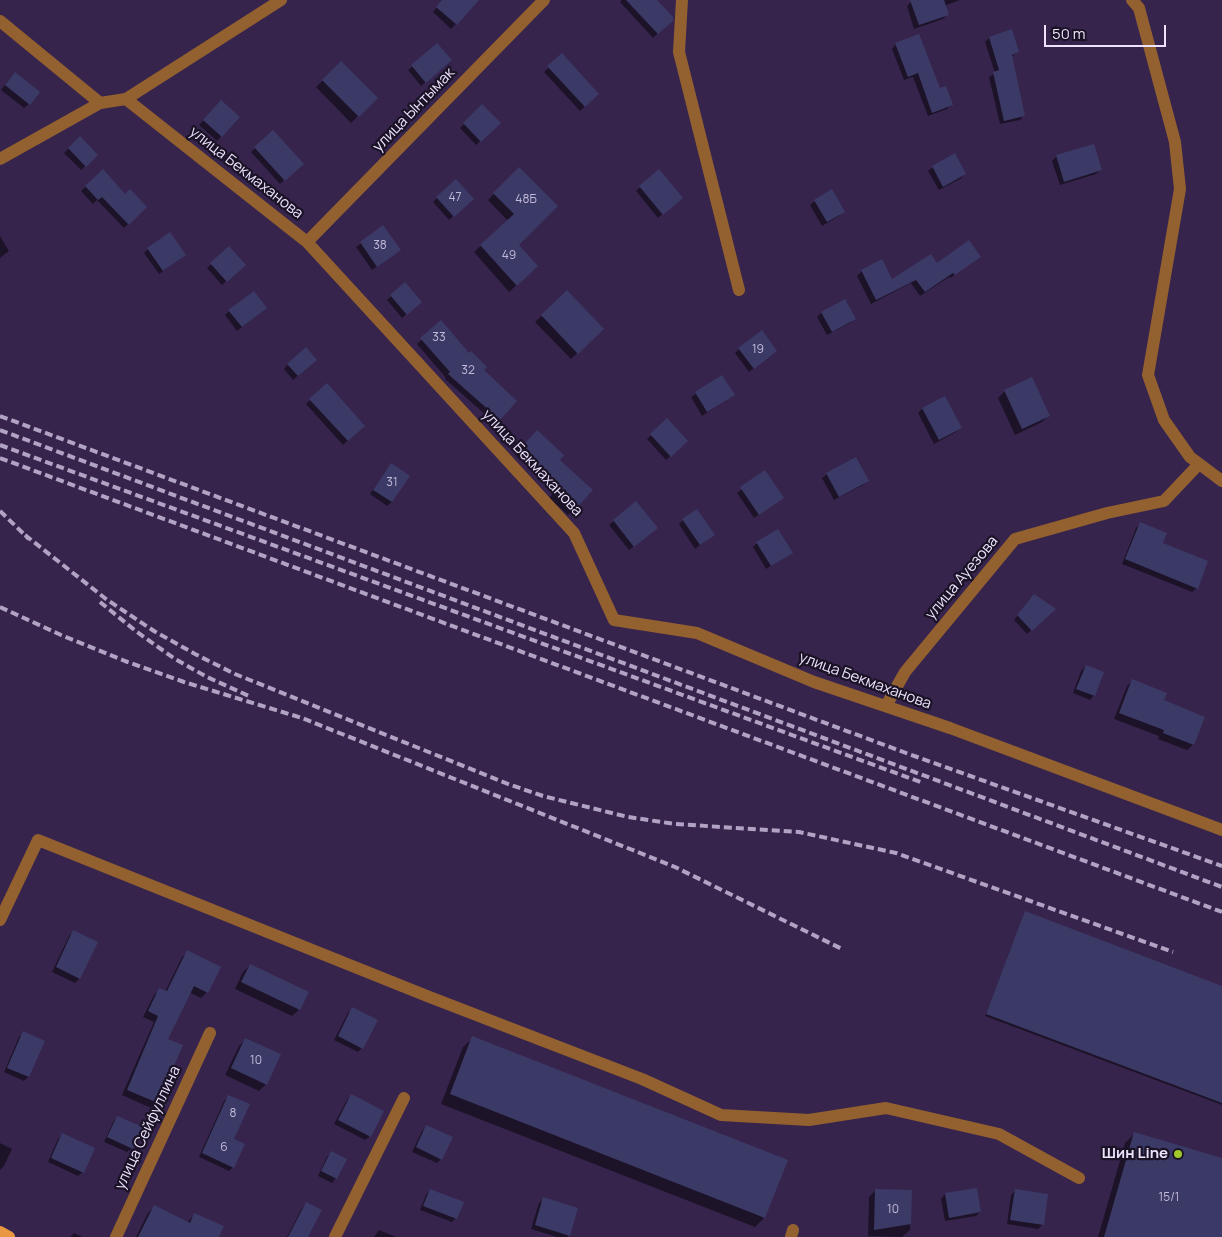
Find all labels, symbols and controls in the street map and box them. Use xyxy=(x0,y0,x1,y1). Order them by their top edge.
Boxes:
scale bar xyxy=(1047,15,1170,47)
text: 50 m xyxy=(1052,23,1086,44)
street label: улица Ынтымак xyxy=(369,64,459,156)
street label: улица Бекмаханова xyxy=(186,123,306,223)
house number: 47 xyxy=(448,191,462,205)
house number: 48Б xyxy=(515,193,537,207)
house number: 38 xyxy=(373,239,387,253)
house number: 49 xyxy=(502,249,516,263)
house number: 33 xyxy=(432,331,446,345)
house number: 19 xyxy=(752,343,764,357)
house number: 32 xyxy=(461,364,475,378)
street label: улица Бекмаханова xyxy=(478,406,586,520)
house number: 31 xyxy=(386,476,398,490)
street label: улица Ауезова xyxy=(922,533,1002,623)
street label: улица Бекмаханова xyxy=(796,649,934,713)
house number: 10 xyxy=(250,1054,262,1068)
street label: улица Сейфуллина xyxy=(111,1063,185,1193)
house number: 8 xyxy=(230,1107,236,1121)
house number: 6 xyxy=(220,1141,228,1155)
place label: Шин Line xyxy=(1102,1145,1168,1163)
marker: Шин Line xyxy=(1172,1148,1184,1160)
house number: 15/1 xyxy=(1159,1191,1179,1205)
house number: 10 xyxy=(887,1203,899,1217)

